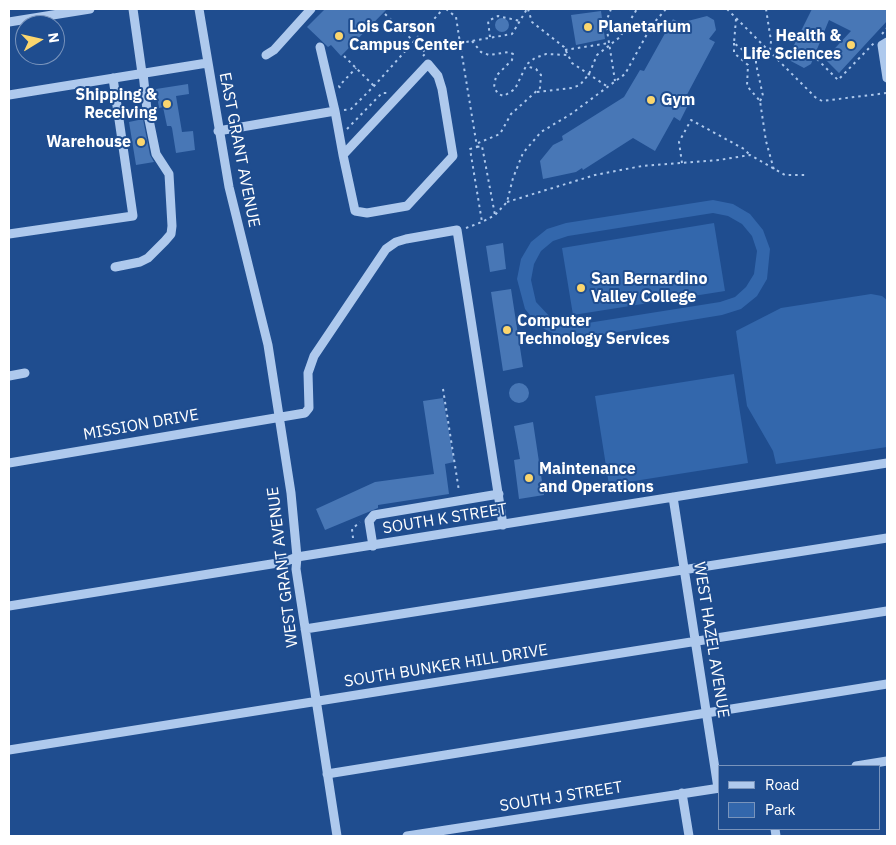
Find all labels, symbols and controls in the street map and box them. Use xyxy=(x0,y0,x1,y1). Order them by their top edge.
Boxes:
north arrow xyxy=(15,15,65,65)
place label: Lois Carson Campus Center xyxy=(349,17,464,55)
place label: Planetarium xyxy=(598,17,691,37)
marker: Planetarium xyxy=(582,21,594,33)
place label: Health & Life Sciences xyxy=(743,26,841,64)
marker: Lois Carson Campus Center xyxy=(333,30,345,42)
text: N xyxy=(44,31,64,44)
marker: Health & Life Sciences xyxy=(845,39,857,51)
street label: EAST GRANT AVENUE xyxy=(215,71,263,229)
place label: Shipping & Receiving xyxy=(75,85,157,123)
place label: Gym xyxy=(661,90,695,110)
marker: Gym xyxy=(645,94,657,106)
marker: Shipping & Receiving xyxy=(161,98,173,110)
place label: Warehouse xyxy=(46,132,131,152)
marker: Warehouse xyxy=(135,136,147,148)
place label: San Bernardino Valley College xyxy=(591,269,707,307)
marker: San Bernardino Valley College xyxy=(575,282,587,294)
place label: Computer Technology Services xyxy=(517,311,670,349)
marker: Computer Technology Services xyxy=(501,324,513,336)
street label: MISSION DRIVE xyxy=(82,405,200,445)
place label: Maintenance and Operations xyxy=(539,459,654,497)
marker: Maintenance and Operations xyxy=(523,472,535,484)
street label: WEST GRANT AVENUE xyxy=(264,486,302,648)
street label: SOUTH K STREET xyxy=(381,500,509,538)
street label: WEST HAZEL AVENUE xyxy=(689,561,733,719)
street label: SOUTH BUNKER HILL DRIVE xyxy=(343,640,549,692)
legend xyxy=(718,765,881,830)
text: Road xyxy=(765,775,800,794)
street label: SOUTH J STREET xyxy=(498,778,624,816)
text: Park xyxy=(765,800,795,819)

